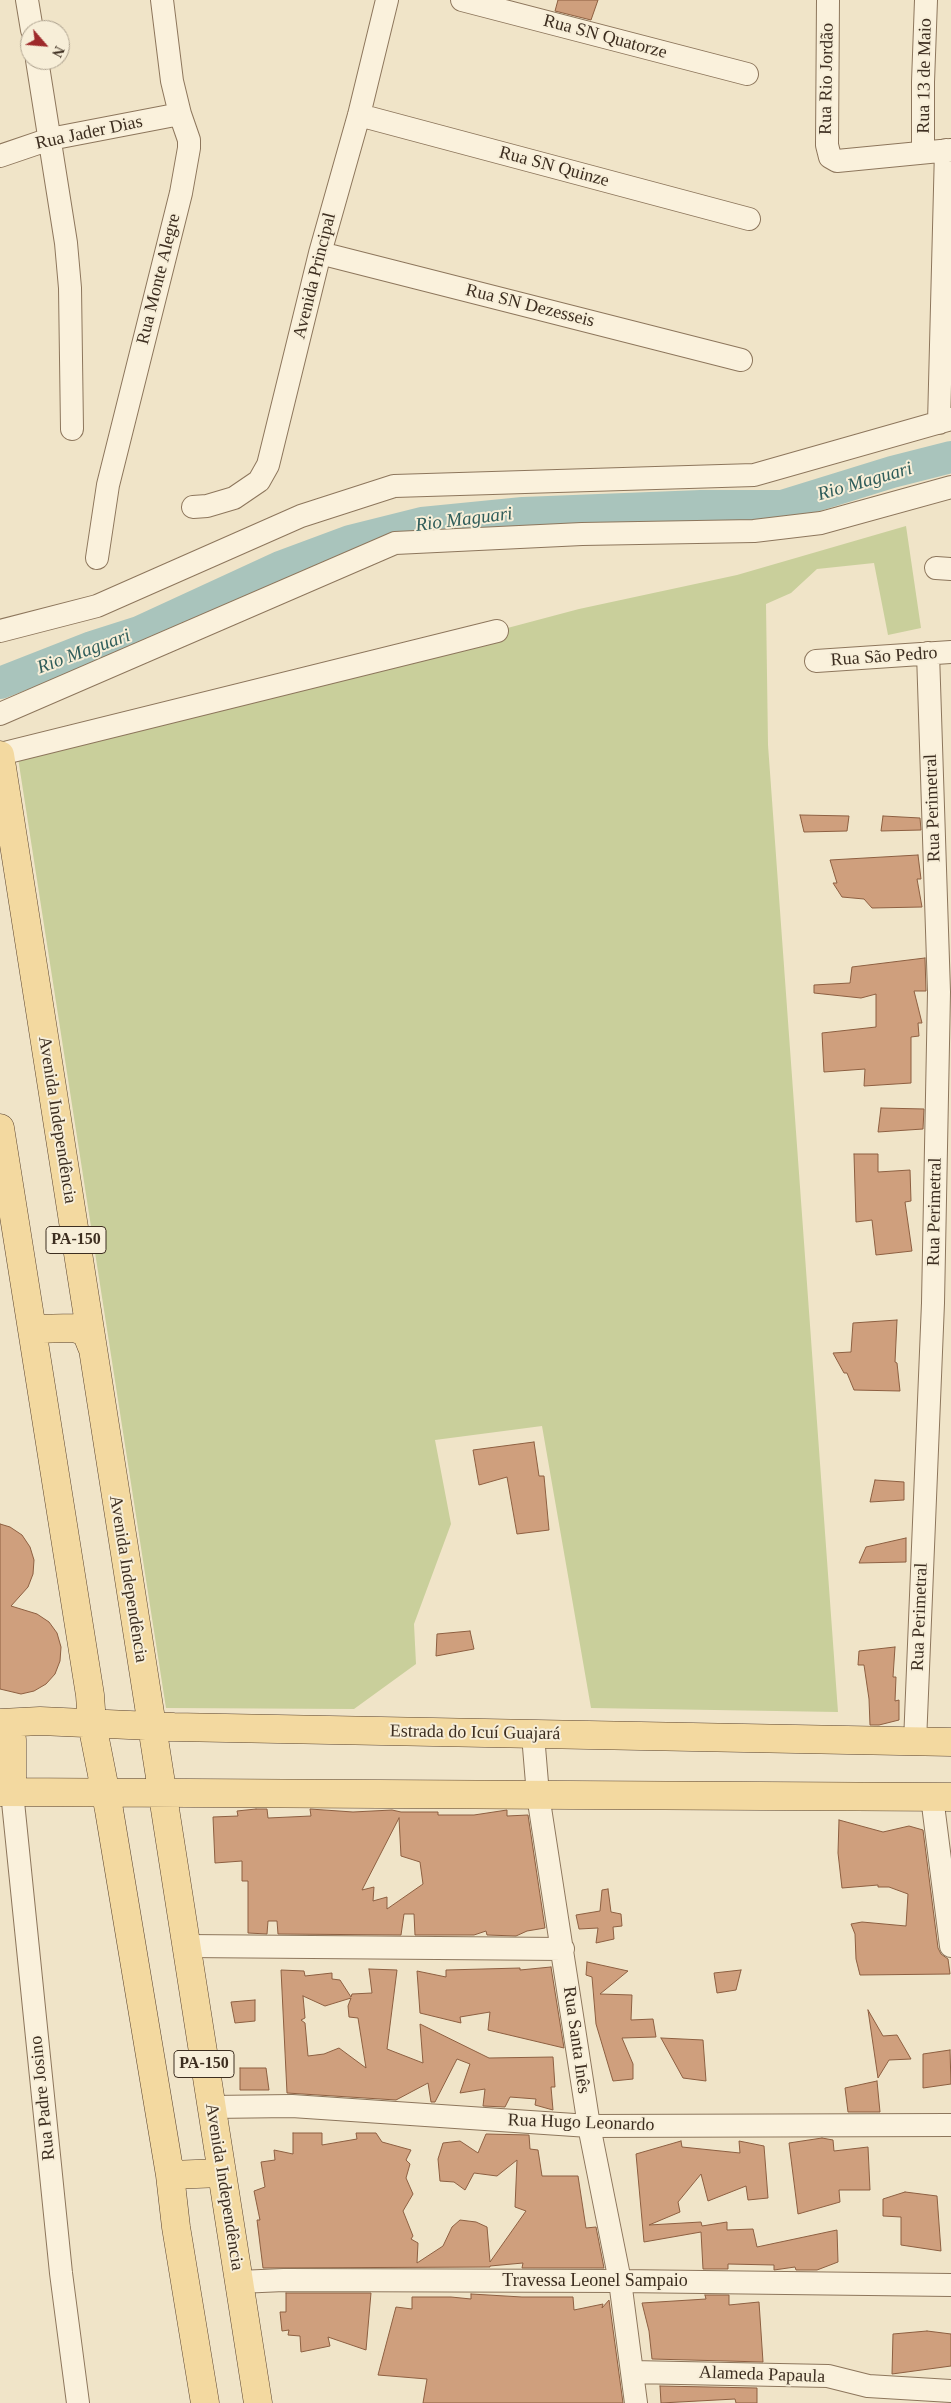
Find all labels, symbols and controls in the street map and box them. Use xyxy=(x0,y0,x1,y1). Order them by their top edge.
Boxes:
street label: Rua SN Quatorze xyxy=(541,10,669,64)
street label: Rua 13 de Maio xyxy=(913,18,937,134)
north arrow xyxy=(20,20,70,70)
street label: Rua Rio Jordão xyxy=(815,23,839,135)
text: N xyxy=(49,44,67,59)
street label: Rua Jader Dias xyxy=(33,111,145,155)
street label: Rua SN Quinze xyxy=(497,142,611,192)
street label: Rua Monte Alegre xyxy=(132,211,186,347)
street label: Avenida Principal xyxy=(289,211,341,341)
street label: Rua SN Dezesseis xyxy=(463,280,597,332)
water label: Rio Maguari xyxy=(815,458,915,506)
water label: Rio Maguari xyxy=(414,503,514,537)
water label: Rio Maguari xyxy=(34,625,134,679)
street label: Rua São Pedro xyxy=(830,642,938,672)
street label: Rua Perimetral xyxy=(920,753,946,863)
street label: Avenida Independência xyxy=(33,1035,81,1205)
street label: Rua Perimetral xyxy=(923,1158,947,1266)
road number: PA-150 xyxy=(46,1226,106,1254)
street label: Avenida Independência xyxy=(104,1494,152,1664)
street label: Rua Perimetral xyxy=(907,1562,933,1672)
street label: Estrada do Icuí Guajará xyxy=(390,1721,560,1745)
street label: Rua Santa Inês xyxy=(558,1985,594,2095)
street label: Rua Padre Josino xyxy=(26,2035,60,2161)
road number: PA-150 xyxy=(174,2050,234,2078)
street label: Avenida Independência xyxy=(200,2102,248,2272)
street label: Rua Hugo Leonardo xyxy=(507,2110,655,2136)
street label: Travessa Leonel Sampaio xyxy=(502,2270,688,2292)
street label: Alameda Papaula xyxy=(698,2362,826,2388)

